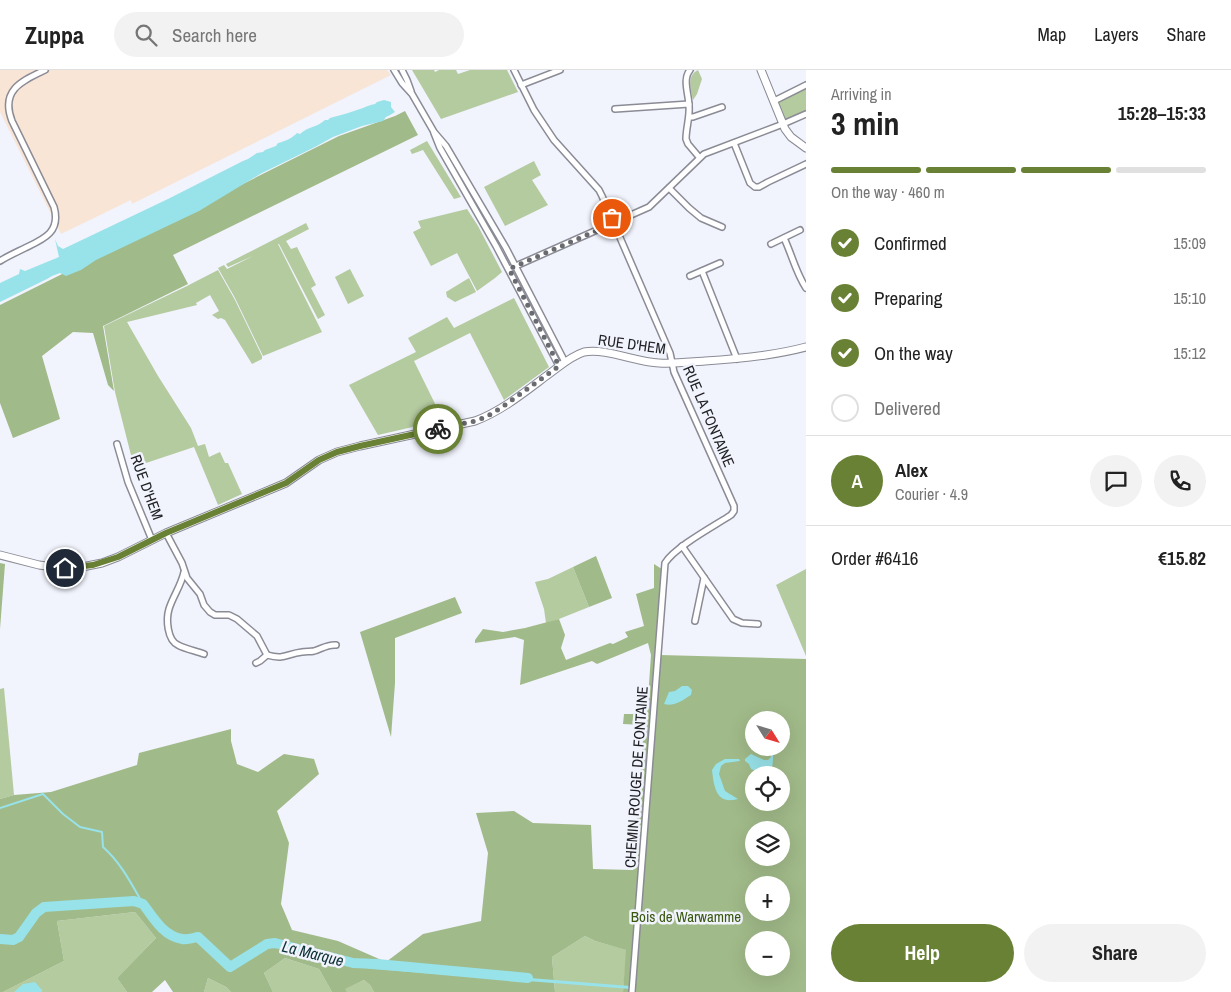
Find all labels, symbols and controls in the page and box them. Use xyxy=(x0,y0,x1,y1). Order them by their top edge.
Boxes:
search box xyxy=(114,12,464,57)
text: Zuppa xyxy=(25,19,84,51)
icon: search xyxy=(132,21,160,49)
text: Search here xyxy=(172,22,257,48)
text: Map xyxy=(1038,22,1066,47)
text: Layers xyxy=(1094,22,1139,47)
text: Share xyxy=(1167,22,1206,47)
text: Arriving in xyxy=(831,83,892,105)
text: 15:28–15:33 xyxy=(1118,100,1206,126)
text: 3 min xyxy=(831,102,900,145)
text: On the way · 460 m xyxy=(831,181,945,203)
pin xyxy=(591,197,633,239)
icon: bag xyxy=(598,204,626,232)
icon: check xyxy=(831,229,859,257)
text: Confirmed xyxy=(874,230,947,256)
text: 15:09 xyxy=(1173,232,1206,254)
icon: check xyxy=(831,284,859,312)
text: Preparing xyxy=(874,285,942,311)
text: 15:10 xyxy=(1173,287,1206,309)
street label: RUE D'HEM xyxy=(597,329,667,359)
icon: check xyxy=(831,339,859,367)
text: On the way xyxy=(874,340,953,366)
text: 15:12 xyxy=(1173,342,1206,364)
street label: RUE LA FONTAINE xyxy=(678,362,740,470)
text: Delivered xyxy=(874,395,941,421)
courier xyxy=(413,404,463,454)
icon: bike xyxy=(424,415,452,443)
street label: RUE D'HEM xyxy=(126,451,168,523)
button: chat xyxy=(1090,455,1142,507)
button: phone xyxy=(1154,455,1206,507)
text: Alex xyxy=(895,457,928,483)
text: A xyxy=(851,468,863,494)
text: Courier · 4.9 xyxy=(895,483,968,505)
text: Order #6416 xyxy=(831,545,918,571)
text: €15.82 xyxy=(1158,545,1206,571)
pin xyxy=(44,547,86,589)
icon: home xyxy=(51,554,79,582)
street label: CHEMIN ROUGE DE FONTAINE xyxy=(619,685,653,869)
north arrow xyxy=(745,711,790,756)
map controls xyxy=(745,711,790,976)
button: locate xyxy=(745,766,790,811)
button: layers xyxy=(745,821,790,866)
button: + xyxy=(745,876,790,921)
park label: Bois de Warwamme xyxy=(631,906,741,927)
button: Help xyxy=(831,924,1014,982)
button: Share xyxy=(1024,924,1206,982)
button: − xyxy=(745,931,790,976)
water label: La Marque xyxy=(280,935,346,971)

